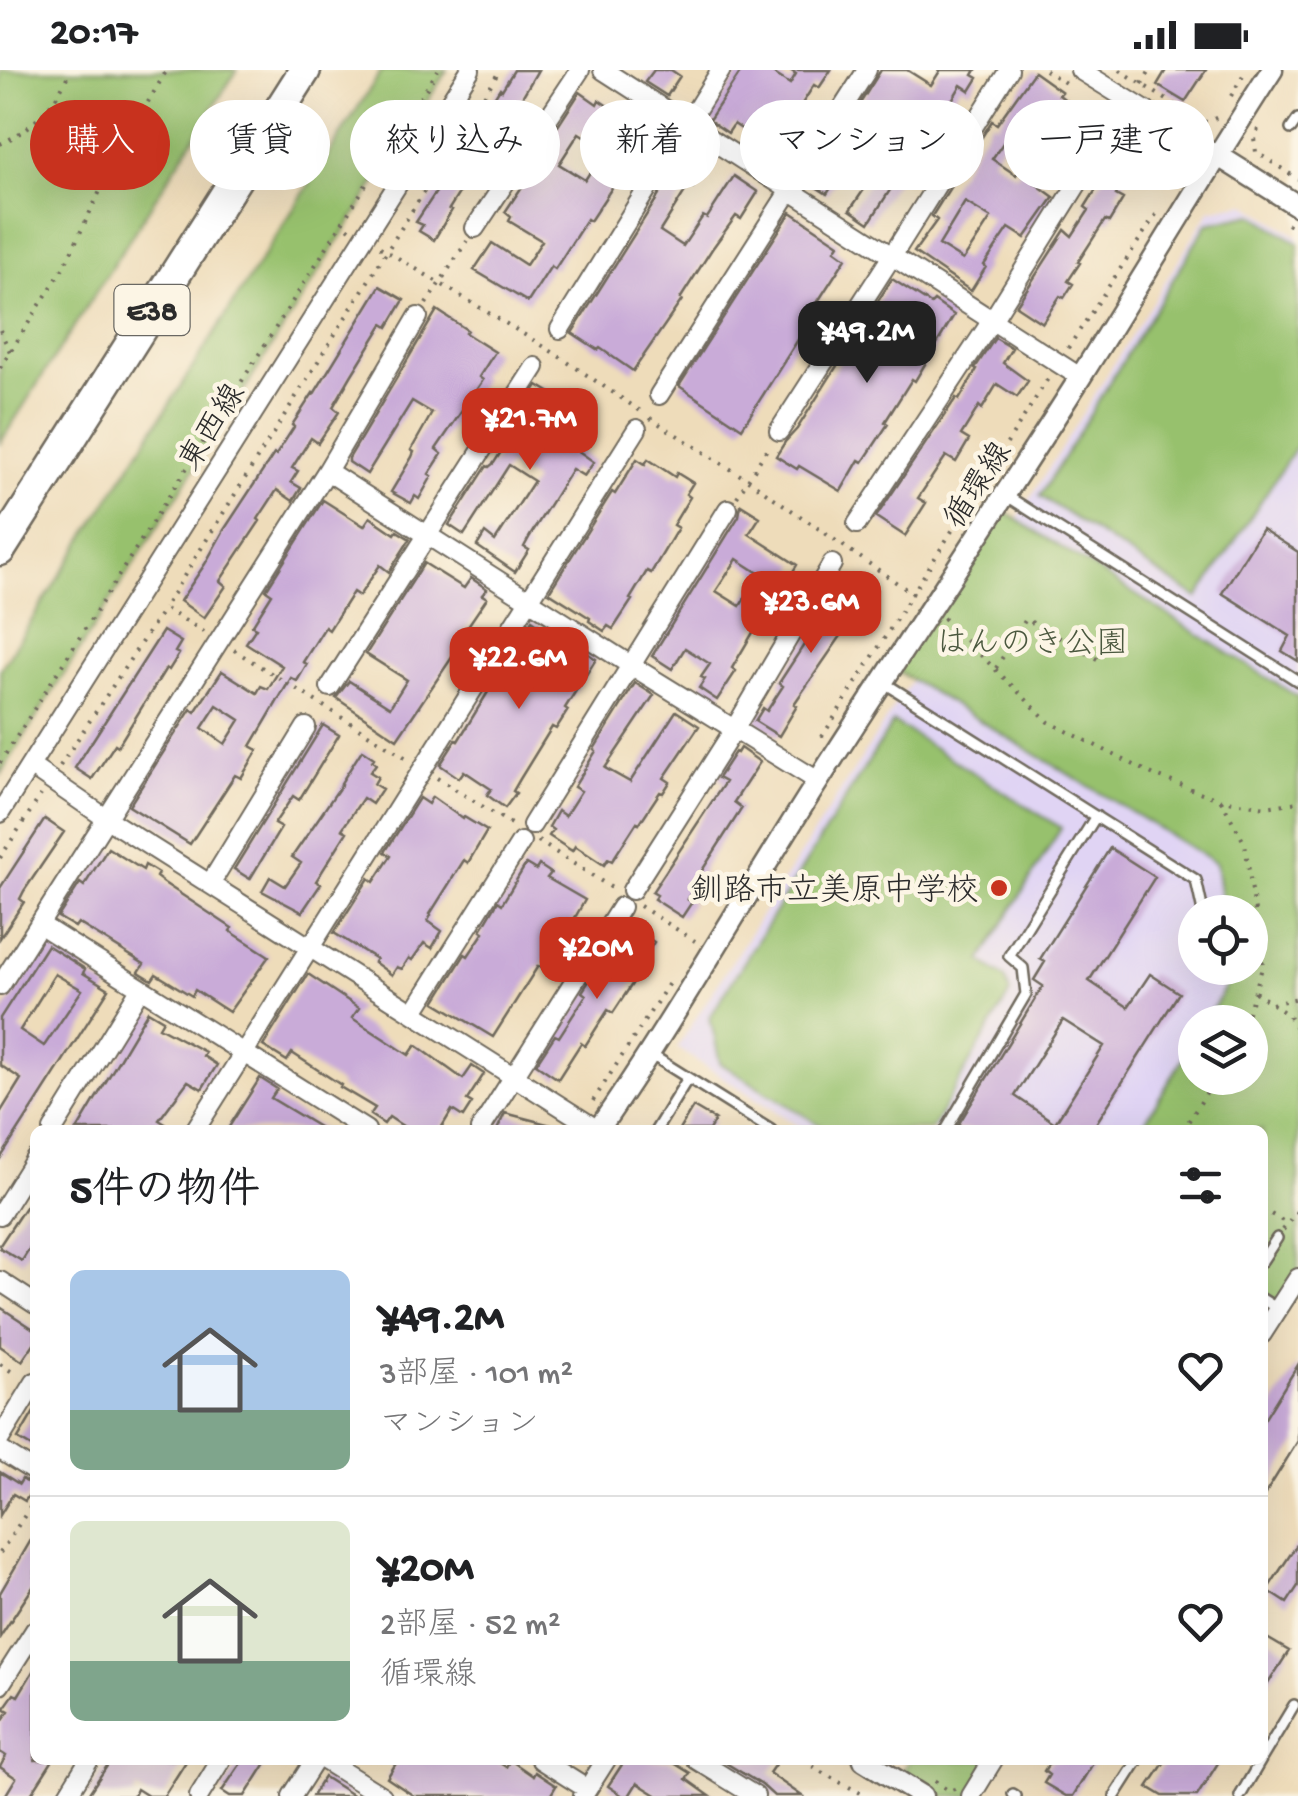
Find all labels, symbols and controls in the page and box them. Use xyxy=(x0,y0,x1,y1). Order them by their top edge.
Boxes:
text: 20:17 xyxy=(50,13,137,57)
chip: 購入 xyxy=(30,100,170,190)
chip: 賃貸 xyxy=(190,100,330,190)
chip: 絞り込み xyxy=(350,100,560,190)
chip: 新着 xyxy=(580,100,720,190)
chip: マンション xyxy=(740,100,984,190)
chip: 一戸建て xyxy=(1004,100,1214,190)
road number: E38 xyxy=(114,285,190,335)
pin: ¥49.2M xyxy=(786,301,948,386)
text: ¥49.2M xyxy=(820,314,914,352)
street label: 東西線 xyxy=(171,377,256,479)
pin: ¥21.7M xyxy=(449,388,611,473)
text: ¥21.7M xyxy=(484,401,576,439)
street label: 循環線 xyxy=(937,436,1022,537)
pin: ¥23.6M xyxy=(730,571,892,656)
text: ¥23.6M xyxy=(763,584,859,622)
pin: ¥22.6M xyxy=(438,627,600,712)
park label: はんのき公園 xyxy=(936,627,1128,665)
text: ¥22.6M xyxy=(472,640,566,678)
place label: 釧路市立美原中学校 xyxy=(691,872,979,912)
marker: 釧路市立美原中学校 xyxy=(988,877,1010,899)
map controls xyxy=(1178,895,1268,1095)
button: locate xyxy=(1178,895,1268,985)
pin: ¥20M xyxy=(538,917,656,1002)
text: ¥20M xyxy=(562,930,632,968)
button: layers xyxy=(1178,1005,1268,1095)
icon: filters xyxy=(1173,1158,1228,1213)
text: 5件の物件 xyxy=(70,1169,260,1218)
text: ¥49.2M xyxy=(380,1296,503,1345)
icon: home xyxy=(150,1310,270,1430)
icon: heart xyxy=(1173,1343,1228,1398)
text: 3部屋 · 101 m² xyxy=(380,1357,573,1395)
text: マンション xyxy=(380,1407,539,1445)
text: ¥20M xyxy=(380,1547,473,1596)
icon: home xyxy=(150,1561,270,1681)
icon: heart xyxy=(1173,1594,1228,1649)
text: 2部屋 · 52 m² xyxy=(380,1608,560,1646)
text: 循環線 xyxy=(380,1658,476,1696)

